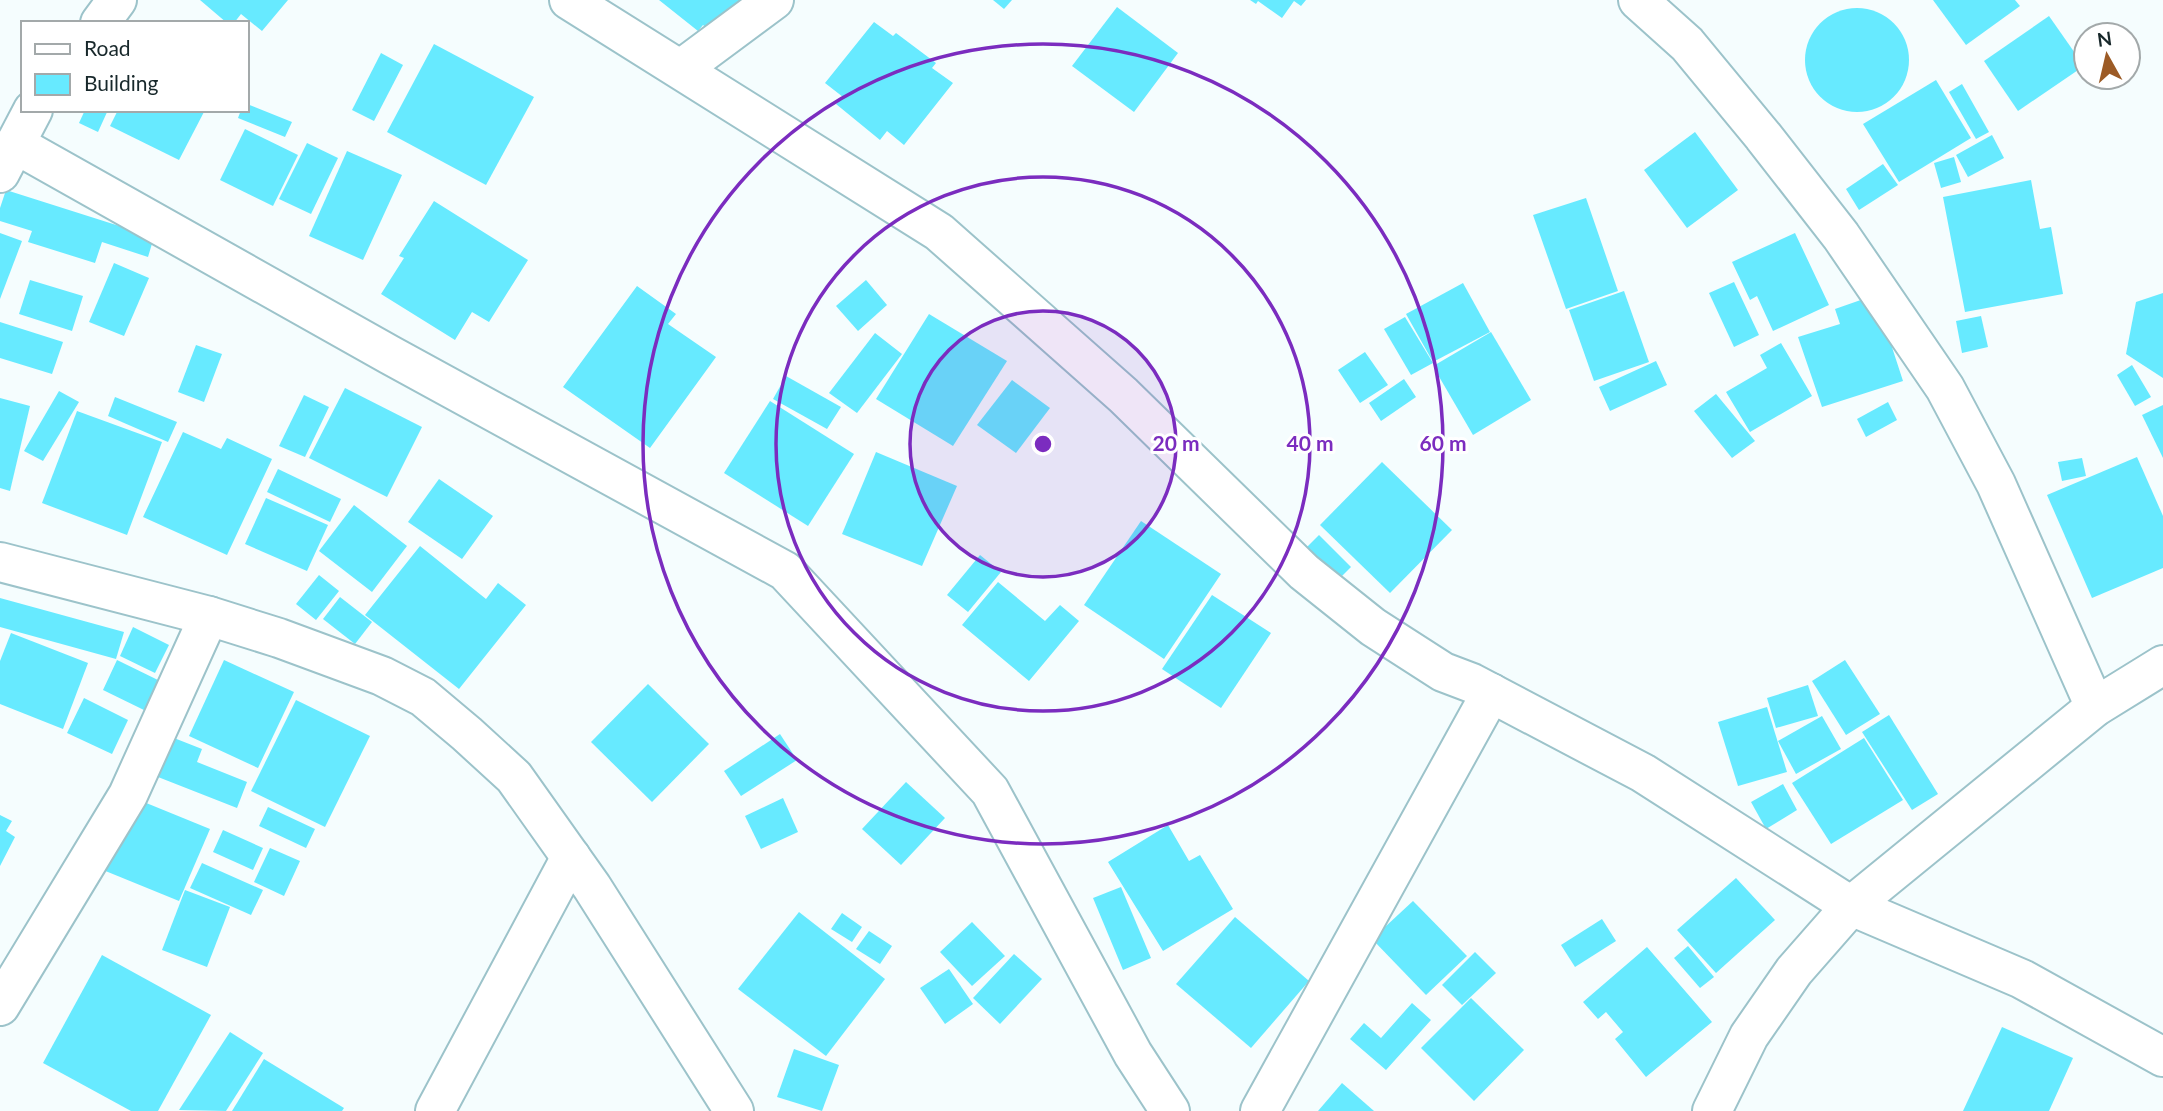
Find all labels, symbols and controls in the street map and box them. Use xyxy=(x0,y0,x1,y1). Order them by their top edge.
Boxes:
legend xyxy=(21,21,248,112)
north arrow xyxy=(2072,21,2142,91)
text: N xyxy=(2096,26,2113,51)
text: Road xyxy=(84,35,131,60)
text: Building xyxy=(84,70,159,95)
text: 20 m xyxy=(1152,430,1200,455)
text: 40 m xyxy=(1286,430,1334,455)
text: 60 m xyxy=(1419,430,1467,455)
centre of rings xyxy=(1031,432,1055,456)

